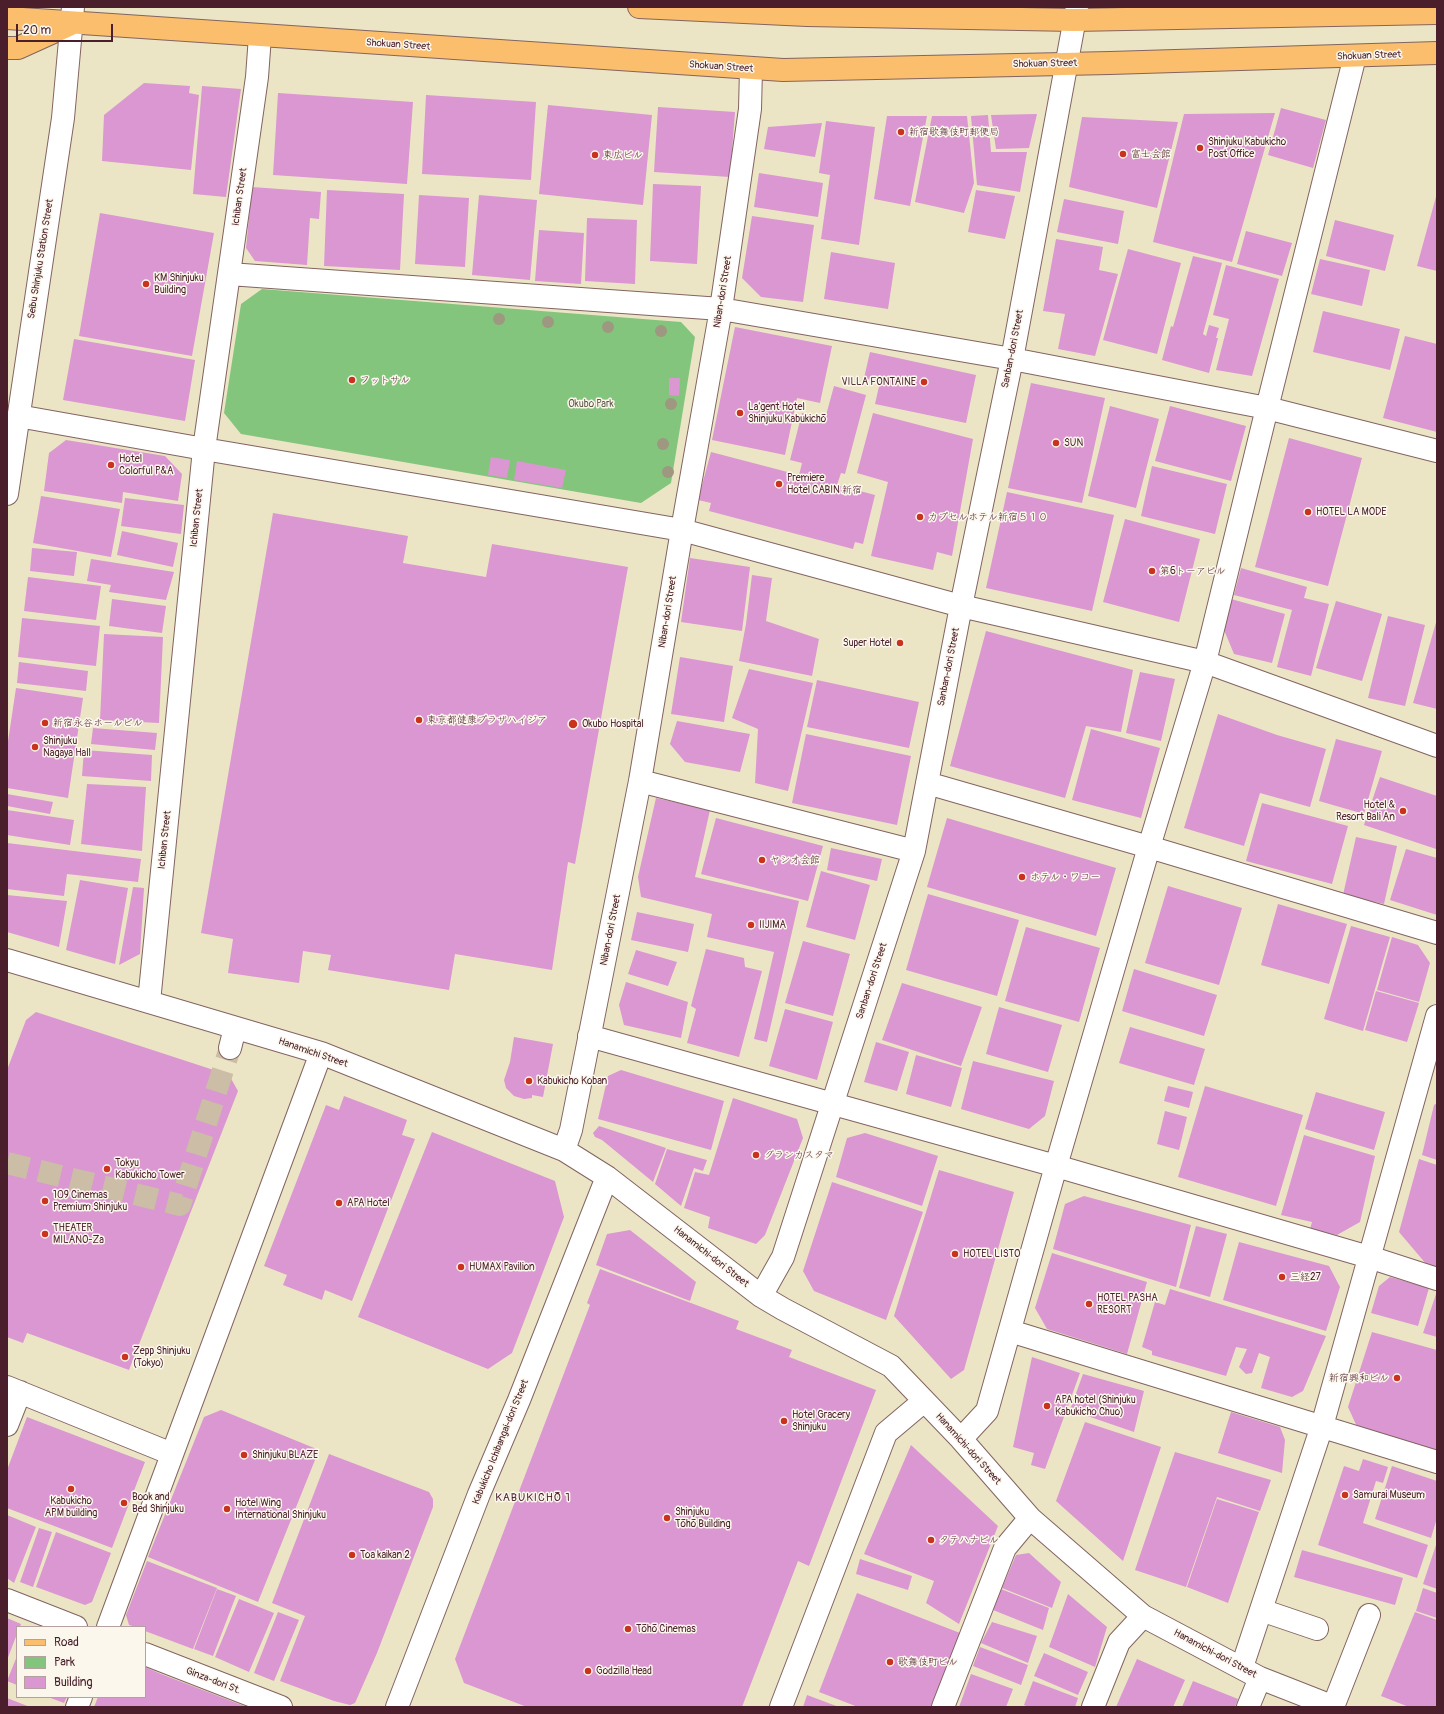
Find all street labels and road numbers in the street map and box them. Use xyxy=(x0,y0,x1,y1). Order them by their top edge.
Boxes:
street label: Shokuan Street xyxy=(365,37,431,53)
street label: Shokuan Street xyxy=(1337,49,1401,63)
street label: Shokuan Street xyxy=(1013,57,1077,71)
street label: Shokuan Street xyxy=(688,59,754,75)
street label: Ichiban Street xyxy=(230,167,250,227)
street label: Seibu Shinjuku Station Street xyxy=(26,198,56,320)
street label: Niban-dori Street xyxy=(711,255,735,329)
street label: Sanban-dori Street xyxy=(1000,309,1026,389)
street label: Ichiban Street xyxy=(188,488,206,548)
street label: Niban-dori Street xyxy=(656,575,680,649)
street label: Sanban-dori Street xyxy=(936,627,962,707)
street label: Ichiban Street xyxy=(156,810,174,870)
street label: Niban-dori Street xyxy=(598,893,624,967)
street label: Sanban-dori Street xyxy=(854,941,890,1021)
street label: Hanamichi Street xyxy=(277,1036,349,1070)
street label: Hanamichi-dori Street xyxy=(671,1224,751,1290)
street label: Kabukicho Ichibangai-dori Street xyxy=(470,1378,532,1506)
street label: Hanamichi-dori Street xyxy=(933,1411,1003,1487)
street label: Hanamichi-dori Street xyxy=(1171,1627,1259,1681)
street label: Ginza-dori St. xyxy=(184,1665,242,1697)

